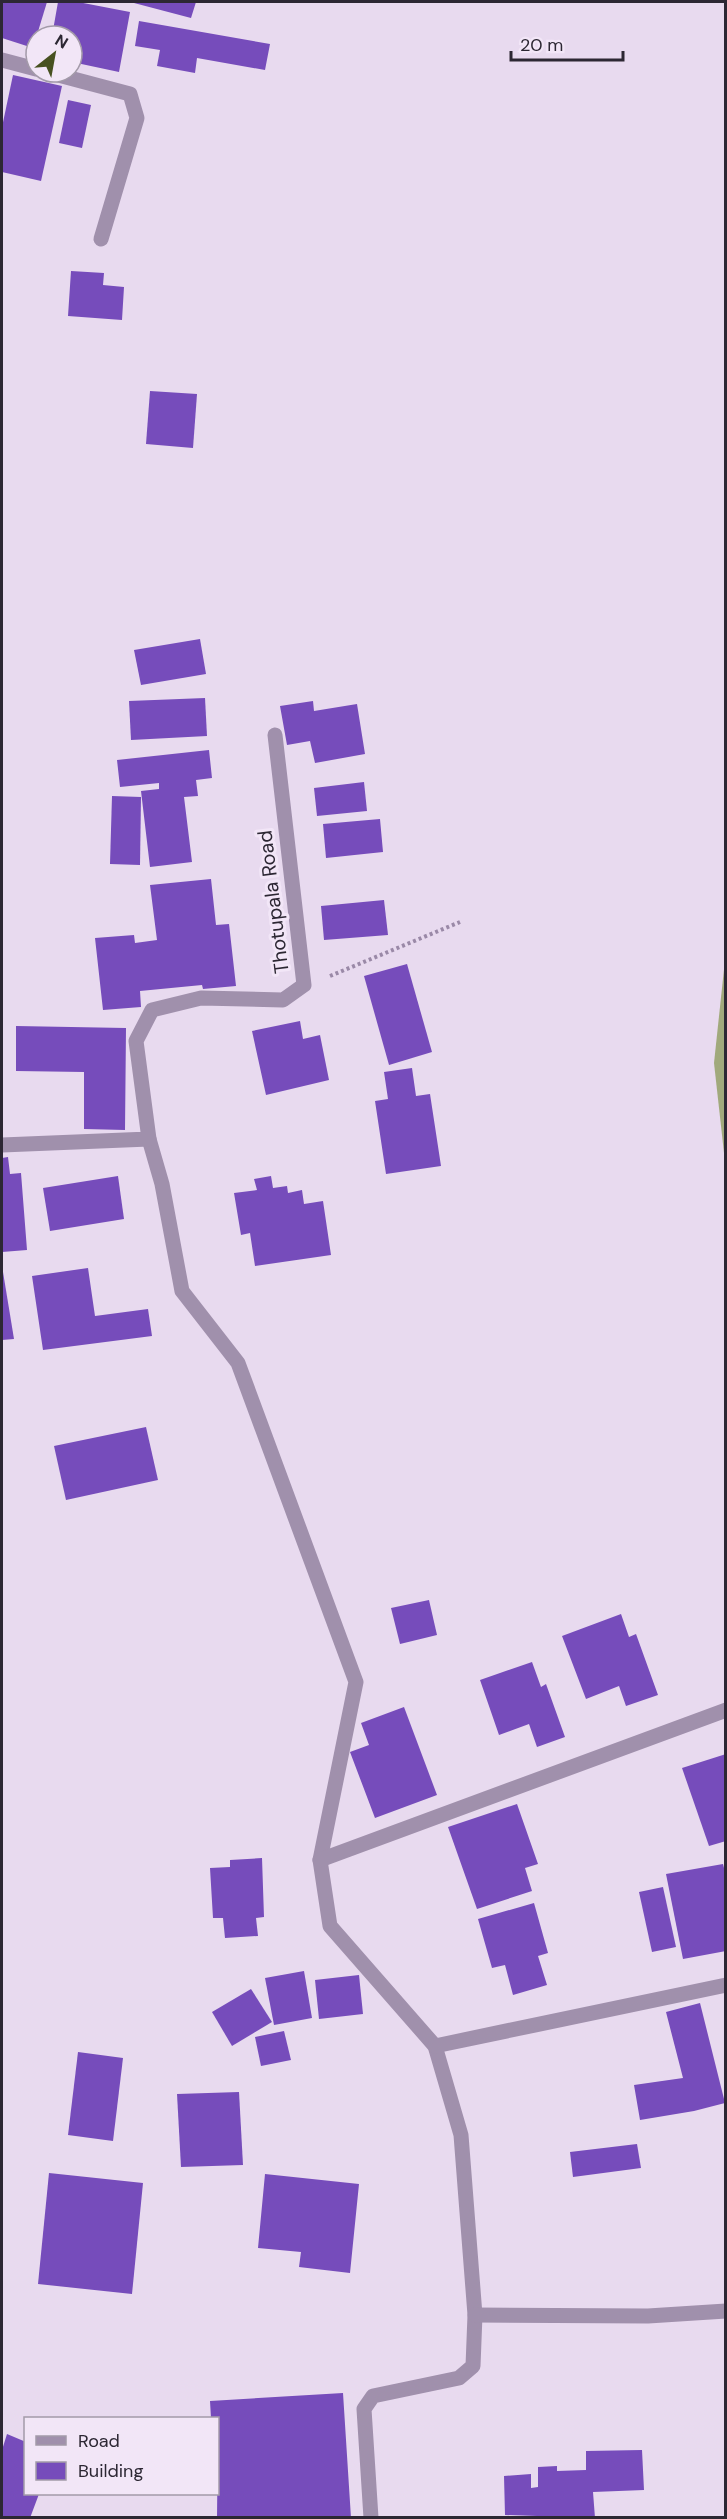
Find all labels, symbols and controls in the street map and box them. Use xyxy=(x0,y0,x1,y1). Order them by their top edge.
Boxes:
north arrow xyxy=(24,24,84,84)
scale bar xyxy=(511,24,624,62)
text: N xyxy=(51,30,72,54)
text: 20 m xyxy=(520,33,563,57)
street label: Thotupala Road xyxy=(251,829,295,975)
legend xyxy=(24,2417,219,2495)
text: Road xyxy=(78,2429,120,2453)
text: Building xyxy=(78,2459,143,2483)

